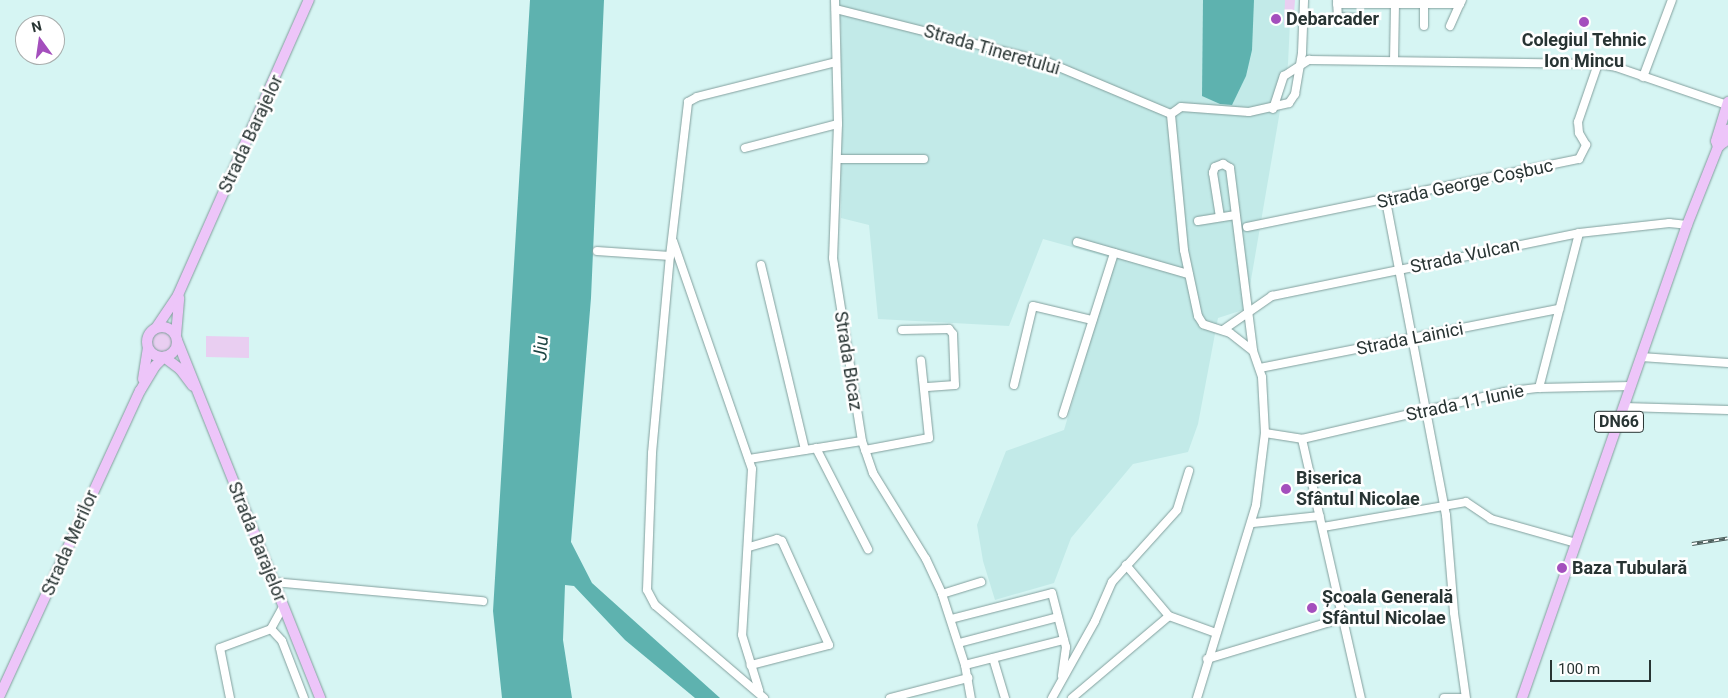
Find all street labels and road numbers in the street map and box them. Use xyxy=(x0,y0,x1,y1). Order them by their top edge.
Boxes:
street label: Strada Tineretului xyxy=(921,20,1063,80)
street label: Strada Barajelor xyxy=(214,72,288,196)
street label: Strada George Coșbuc xyxy=(1375,155,1555,213)
street label: Strada Vulcan xyxy=(1408,234,1522,278)
street label: Strada Bicaz xyxy=(829,310,867,412)
street label: Strada Lainici xyxy=(1355,318,1465,360)
street label: Strada 11 Iunie xyxy=(1404,380,1526,426)
road number: DN66 xyxy=(1593,408,1645,436)
street label: Strada Barajelor xyxy=(223,479,291,605)
street label: Strada Merilor xyxy=(37,487,103,599)

